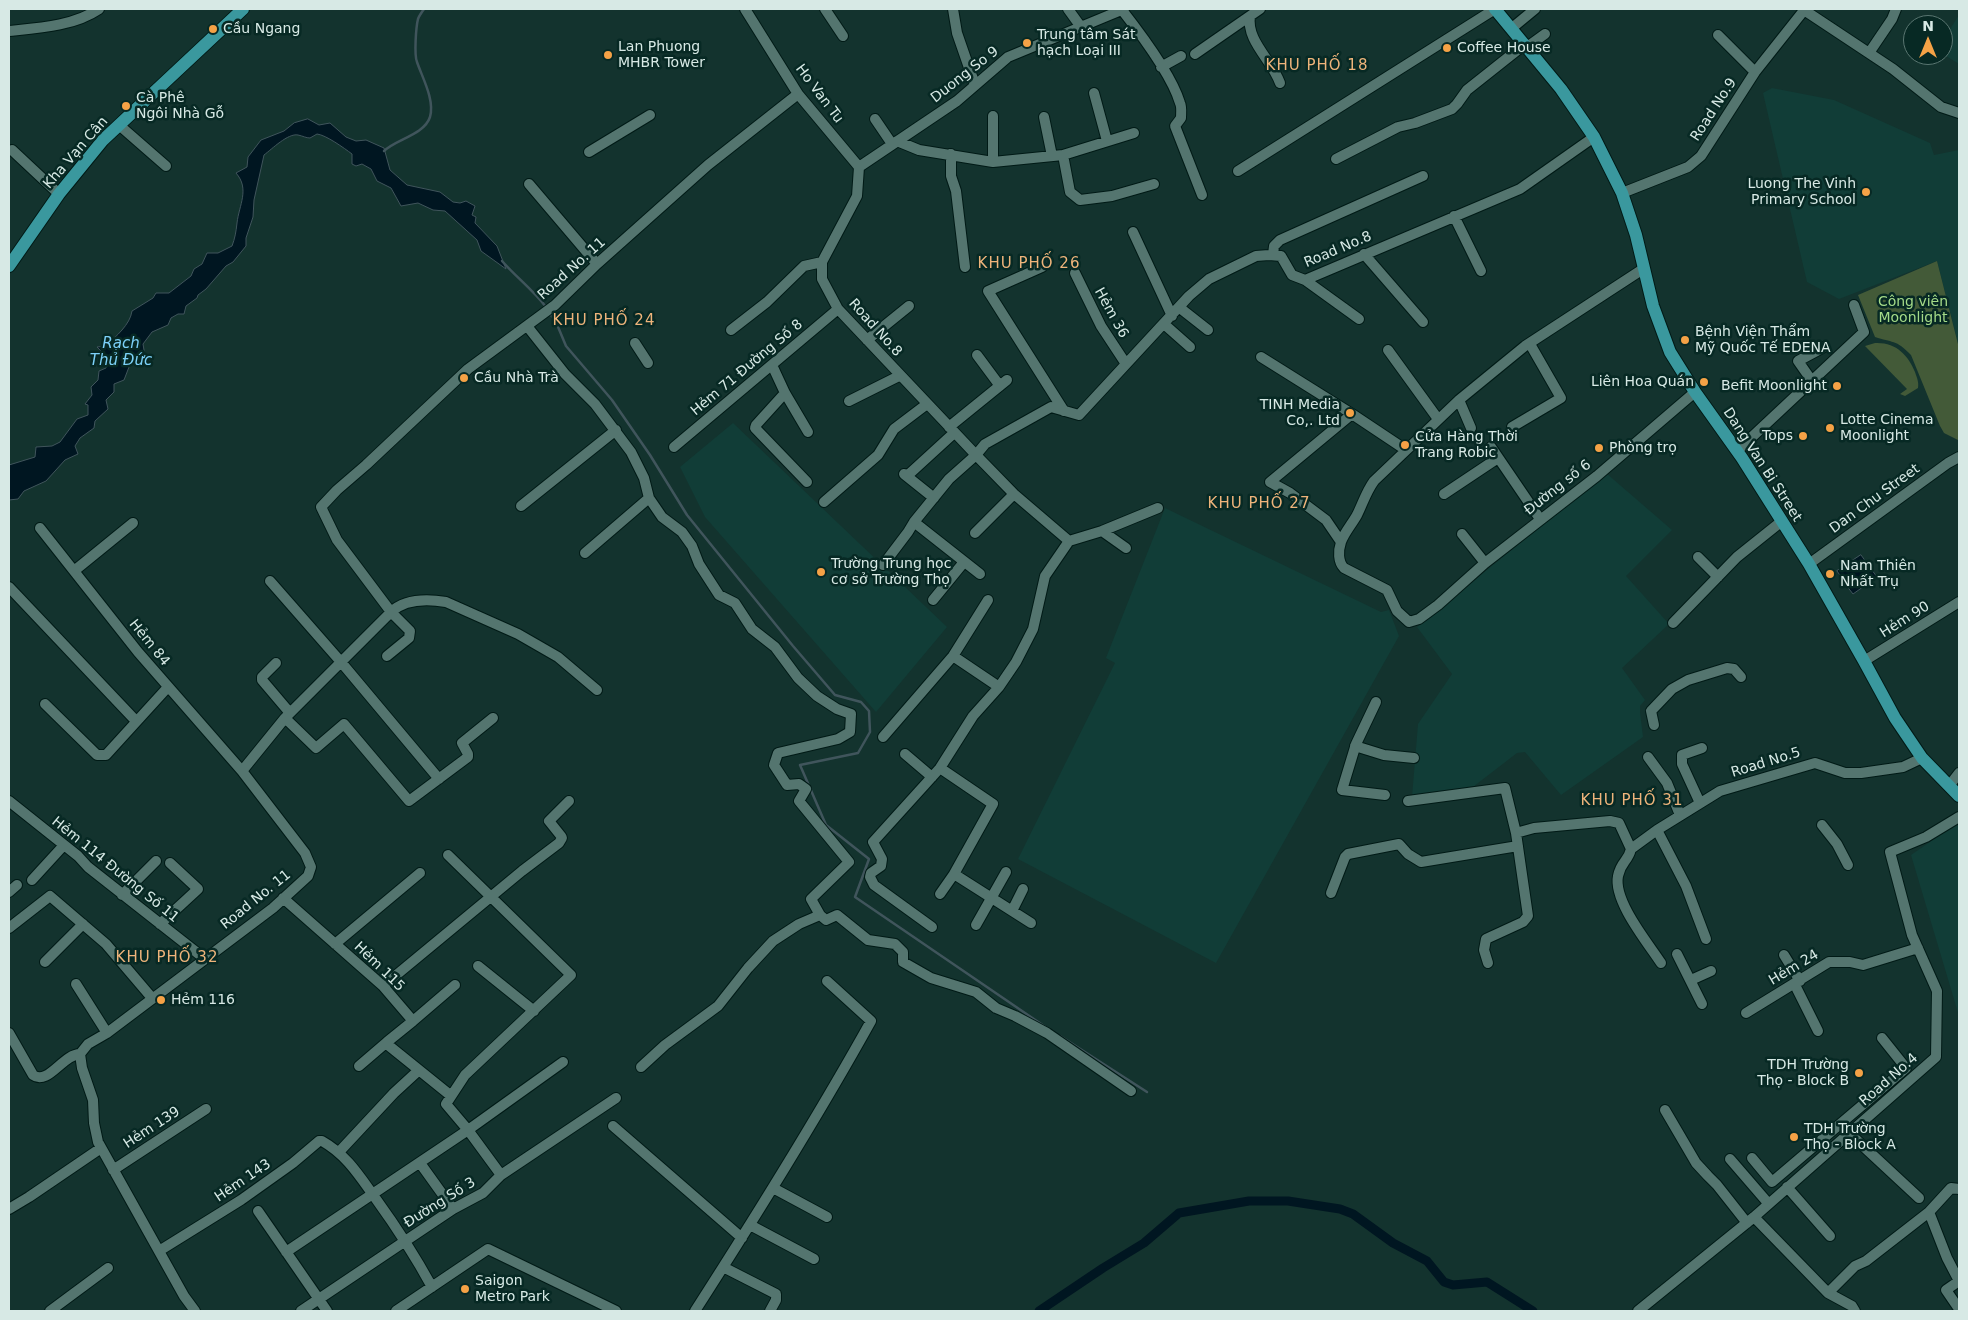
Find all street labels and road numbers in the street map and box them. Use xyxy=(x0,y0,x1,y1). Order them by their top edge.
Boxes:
street label: Duong So 9 xyxy=(928,43,1002,107)
street label: Ho Van Tu xyxy=(791,61,847,127)
street label: Road No.9 xyxy=(1687,75,1741,145)
street label: Kha Vạn Cân xyxy=(40,114,112,192)
street label: Road No.8 xyxy=(1302,228,1374,272)
street label: Road No. 11 xyxy=(535,234,609,304)
street label: Hẻm 36 xyxy=(1090,285,1132,341)
street label: Road No.8 xyxy=(845,296,905,360)
street label: Hẻm 71 Đường Số 8 xyxy=(688,316,806,420)
street label: Dang Van Bi Street xyxy=(1719,405,1805,525)
street label: Đường số 6 xyxy=(1521,457,1595,519)
street label: Dan Chu Street xyxy=(1827,461,1923,537)
street label: Hẻm 90 xyxy=(1877,598,1933,642)
street label: Hẻm 84 xyxy=(125,616,173,670)
street label: Road No.5 xyxy=(1729,744,1803,782)
street label: Hẻm 114 Đường Số 11 xyxy=(48,814,182,926)
street label: Road No. 11 xyxy=(218,867,294,933)
street label: Hẻm 115 xyxy=(350,939,408,995)
street label: Hẻm 24 xyxy=(1766,947,1822,989)
street label: Road No.4 xyxy=(1856,1050,1922,1110)
street label: Hẻm 139 xyxy=(121,1104,183,1152)
street label: Hẻm 143 xyxy=(212,1156,274,1206)
street label: Đường Số 3 xyxy=(401,1174,479,1232)

